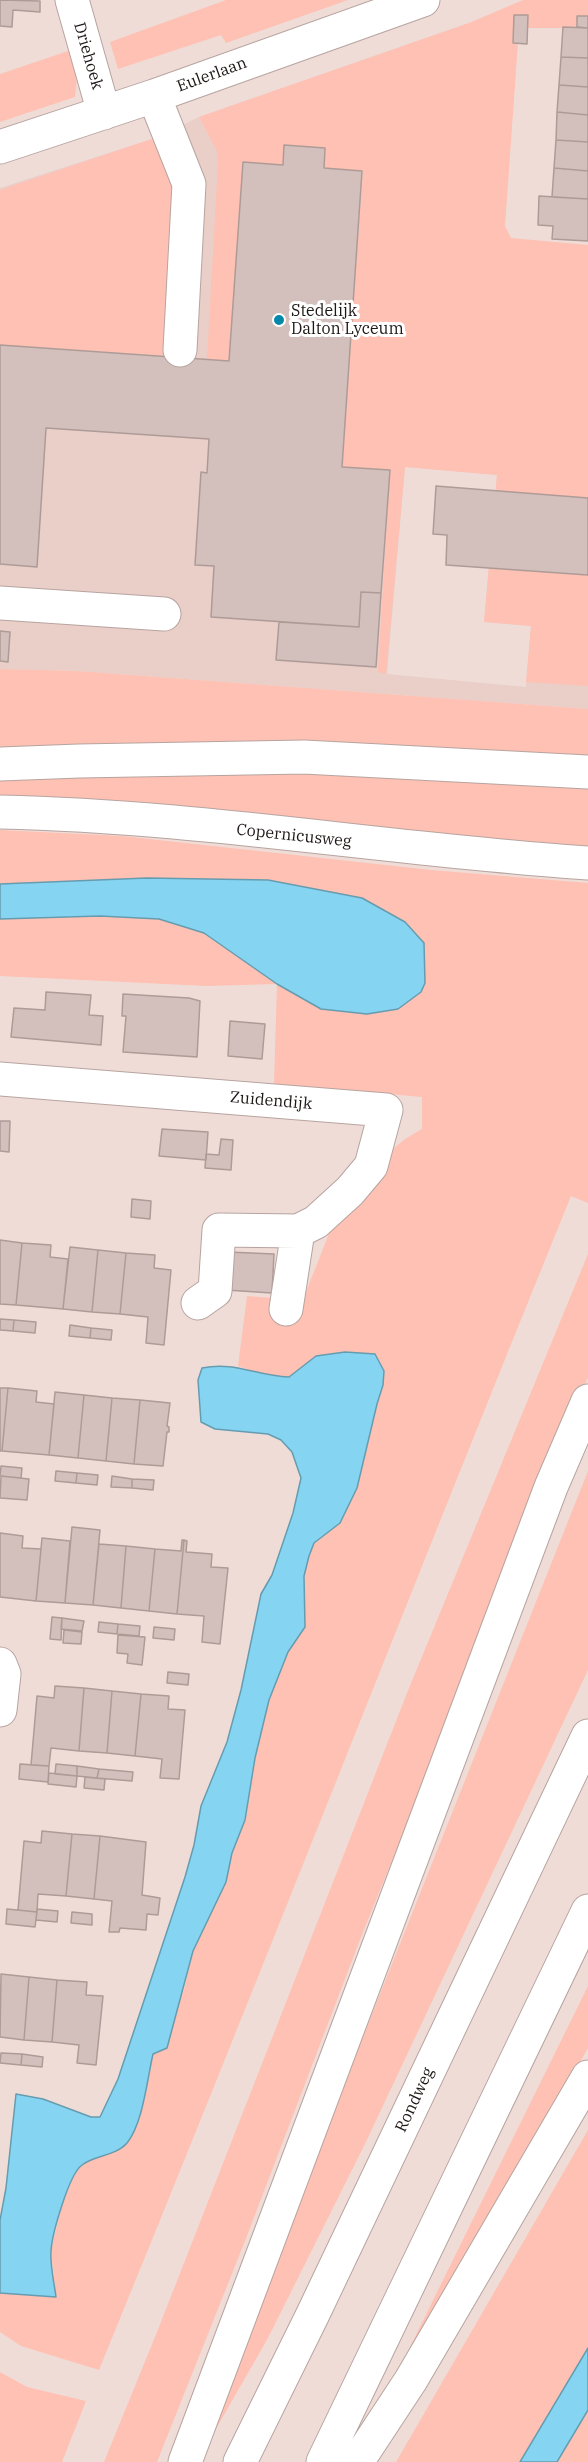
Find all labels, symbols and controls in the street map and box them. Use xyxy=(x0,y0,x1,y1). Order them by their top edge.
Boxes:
street label: Driehoek xyxy=(69,20,107,92)
street label: Eulerlaan xyxy=(174,53,250,97)
place label: Stedelijk Dalton Lyceum xyxy=(291,301,404,339)
marker: Stedelijk Dalton Lyceum xyxy=(272,313,286,327)
street label: Copernicusweg xyxy=(235,820,353,852)
street label: Zuidendijk xyxy=(229,1088,313,1114)
street label: Rondweg xyxy=(392,2065,438,2135)

